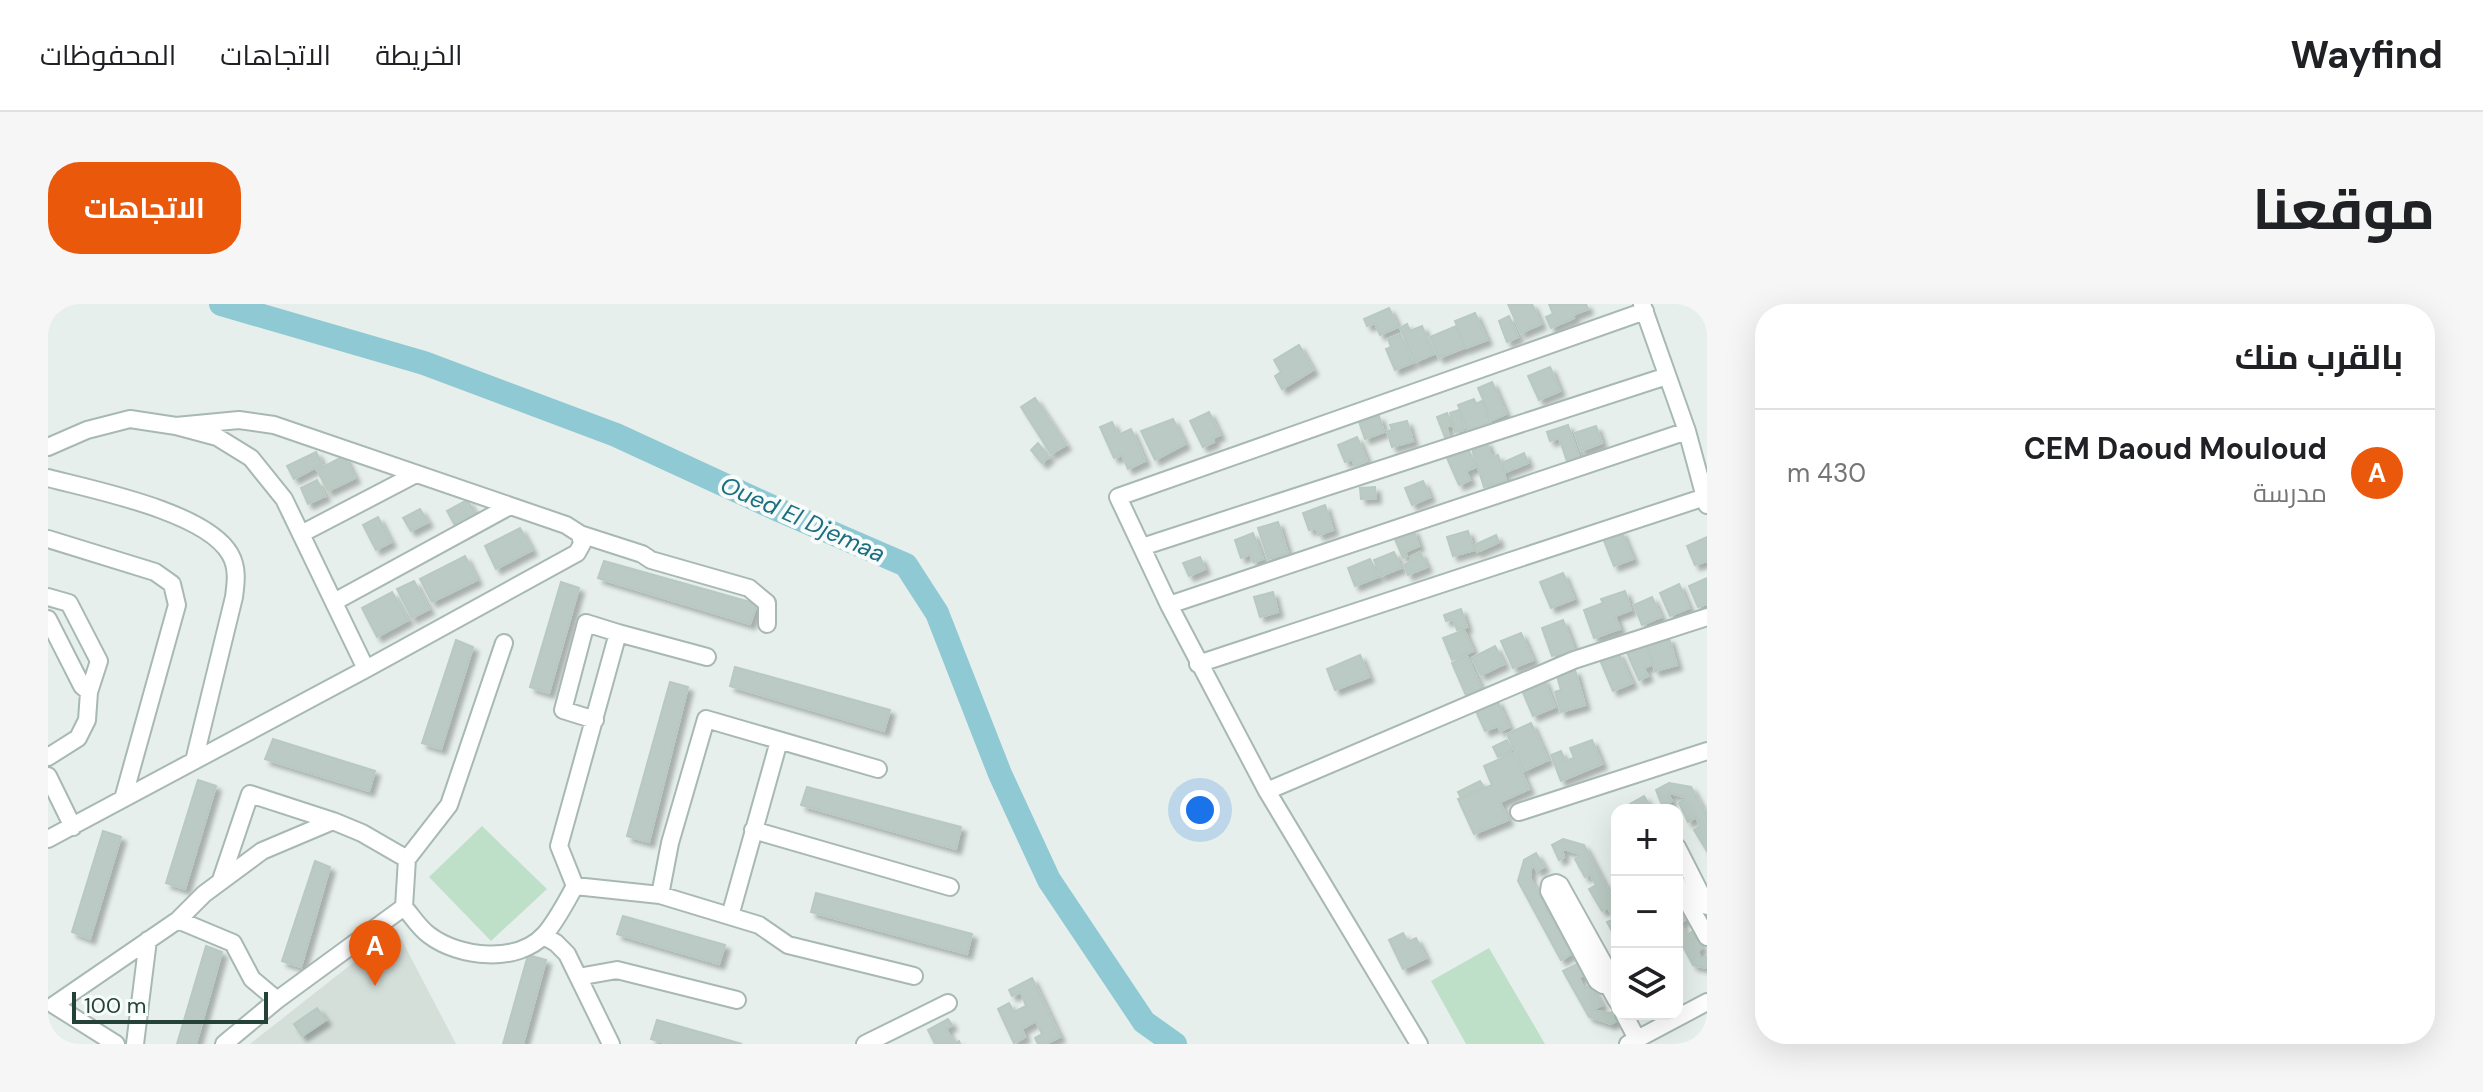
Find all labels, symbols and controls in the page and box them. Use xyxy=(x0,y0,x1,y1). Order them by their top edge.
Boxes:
text: Wayfind xyxy=(2291,30,2443,80)
text: المحفوظات xyxy=(40,37,176,74)
text: الاتجاهات xyxy=(220,37,331,74)
text: الخريطة xyxy=(375,37,463,74)
button: الاتجاهات xyxy=(48,162,241,254)
text: موقعنا xyxy=(2252,173,2435,246)
text: بالقرب منك xyxy=(2235,335,2403,380)
text: CEM Daoud Mouloud xyxy=(2024,429,2327,468)
text: 430 m xyxy=(1787,456,1866,490)
text: A xyxy=(2368,456,2386,490)
water label: Oued El Djemaa xyxy=(716,469,890,569)
text: مدرسة xyxy=(2253,476,2327,510)
your location xyxy=(1180,790,1220,830)
map controls xyxy=(1611,804,1683,1020)
button: + xyxy=(1611,804,1683,876)
button: − xyxy=(1611,876,1683,948)
pin: A xyxy=(349,920,401,986)
button: layers xyxy=(1611,948,1683,1020)
scale bar xyxy=(72,988,268,1024)
text: 100 m xyxy=(84,991,146,1020)

